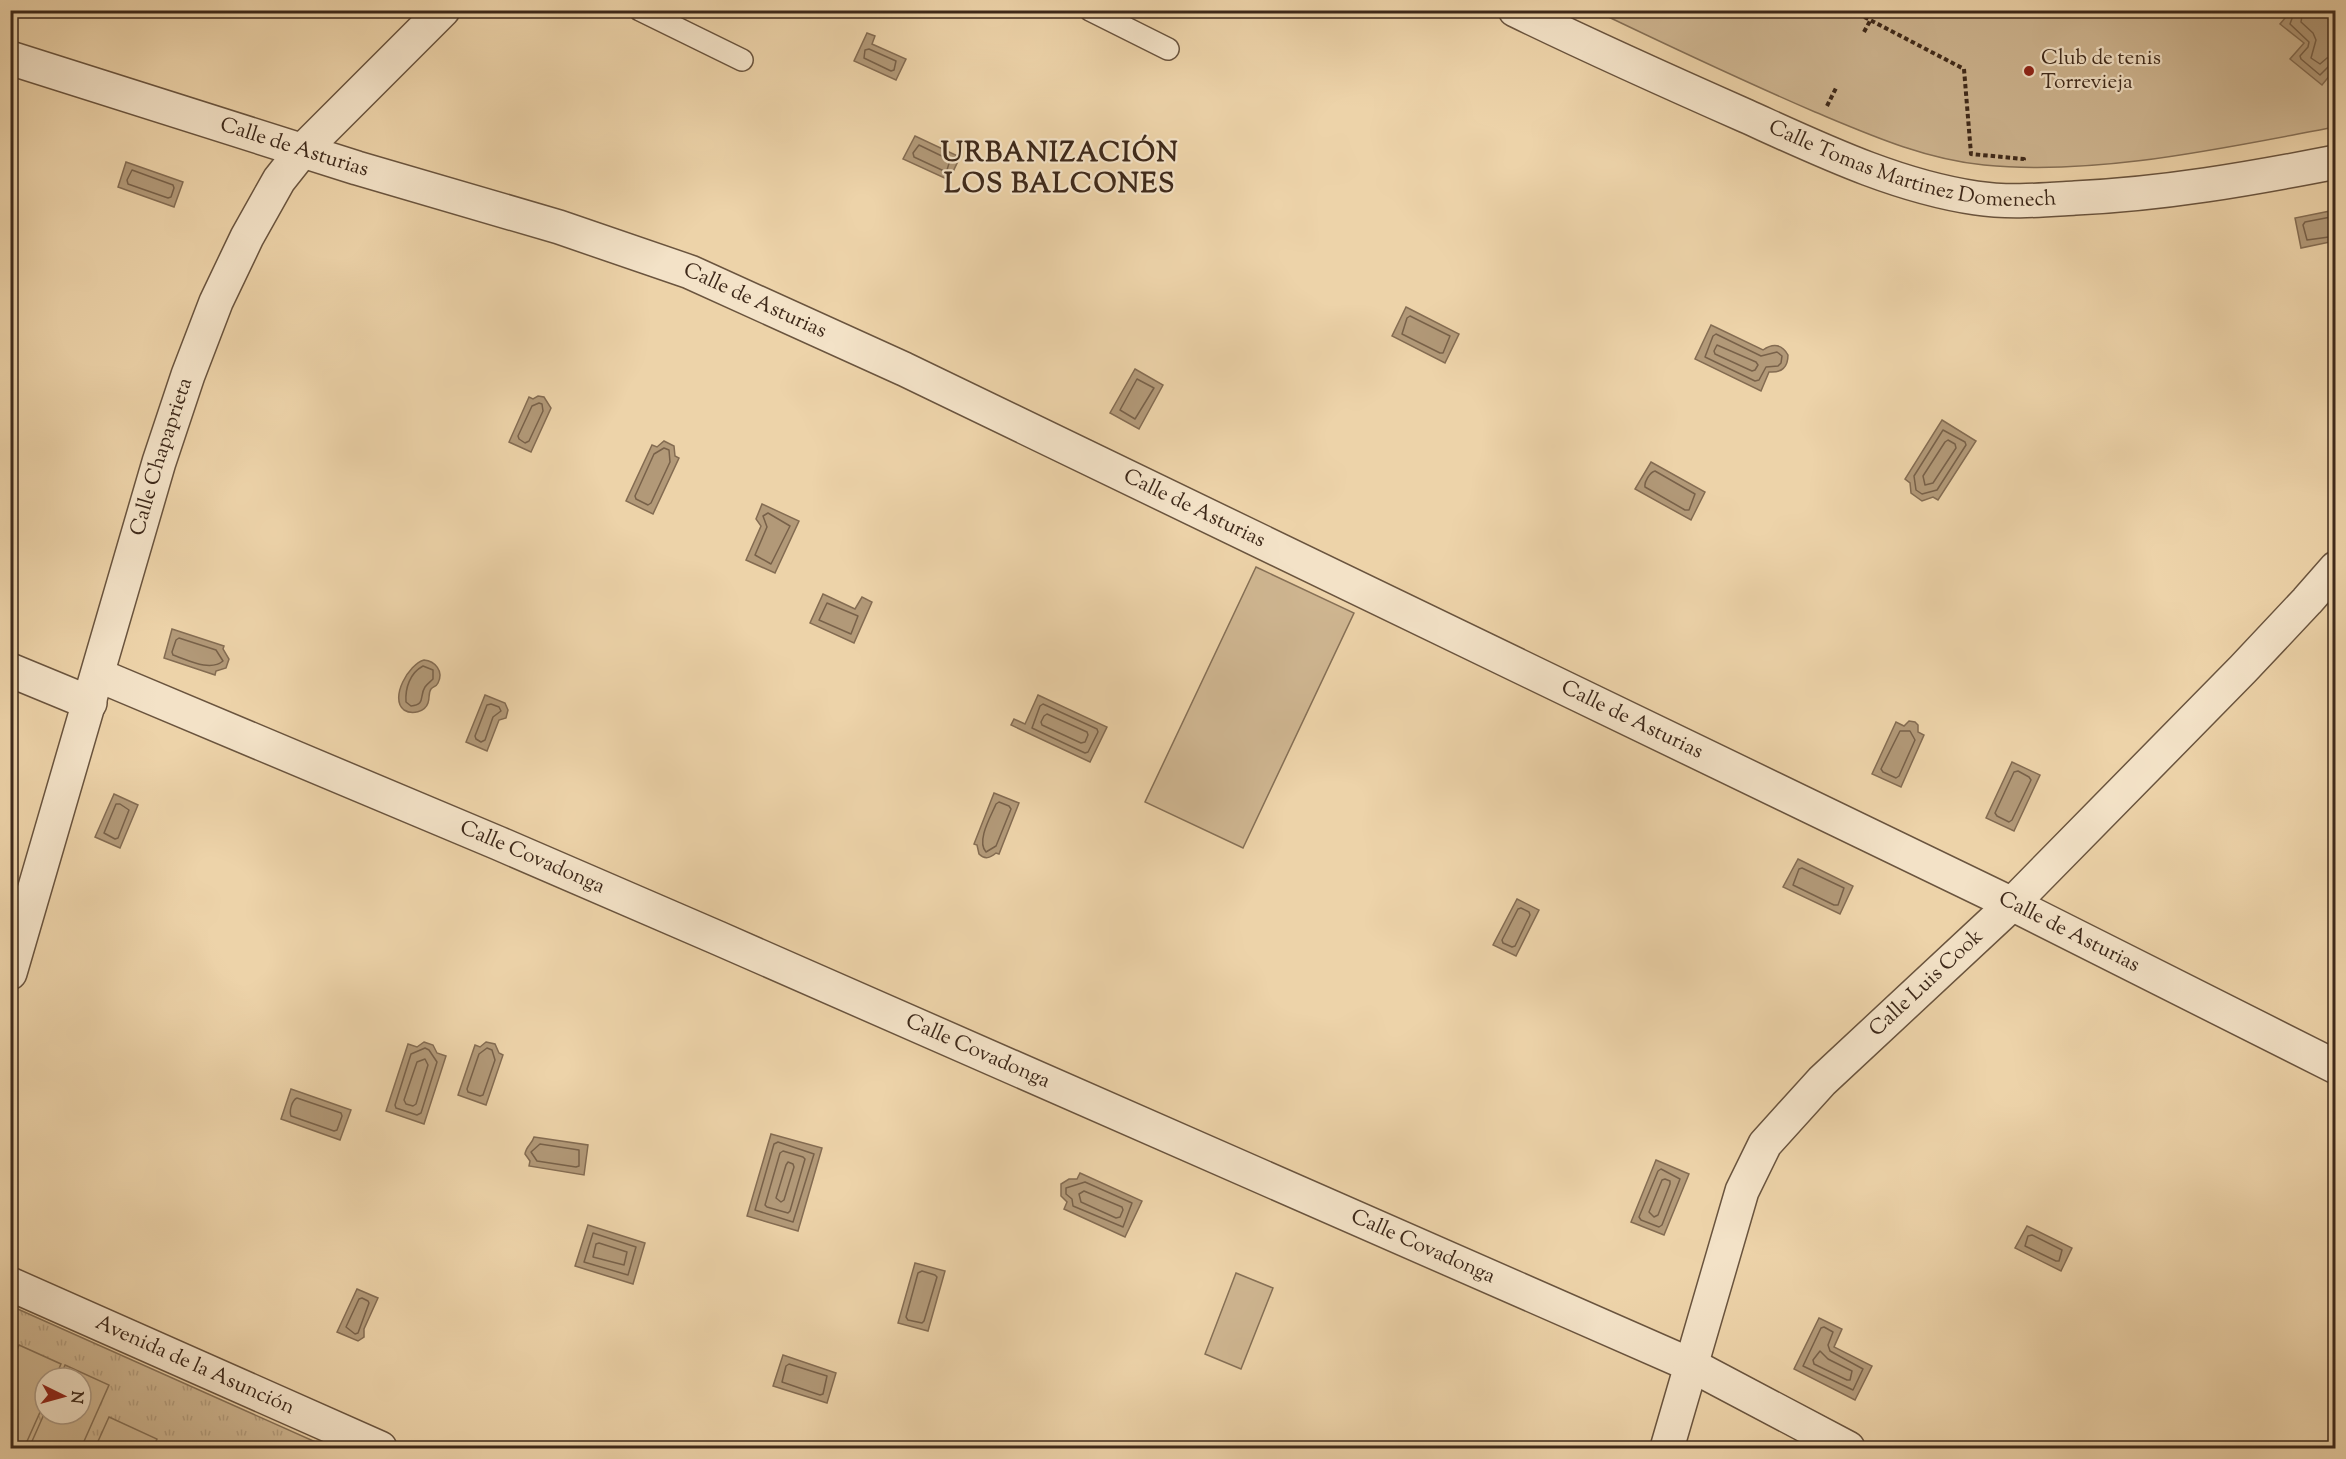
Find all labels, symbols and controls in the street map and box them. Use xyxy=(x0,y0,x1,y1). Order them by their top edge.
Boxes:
place label: Club de tenis Torrevieja xyxy=(2041,44,2161,98)
marker: Club de tenis Torrevieja xyxy=(2022,64,2036,78)
street label: Calle de Asturias xyxy=(216,110,372,186)
street label: Calle Tomas Martinez Domenech xyxy=(1763,113,2057,216)
district label: URBANIZACIÓN LOS BALCONES xyxy=(941,134,1179,205)
street label: Calle de Asturias xyxy=(678,256,831,347)
street label: Calle Chapaprieta xyxy=(123,374,201,539)
street label: Calle de Asturias xyxy=(1118,462,1270,556)
street label: Calle de Asturias xyxy=(1556,673,1708,767)
street label: Calle Covadonga xyxy=(455,814,610,902)
street label: Calle de Asturias xyxy=(1993,885,2145,981)
street label: Calle Luis Cook xyxy=(1863,922,1991,1044)
street label: Calle Covadonga xyxy=(901,1007,1055,1097)
street label: Calle Covadonga xyxy=(1346,1202,1500,1292)
street label: Avenida de la Asunción xyxy=(90,1309,299,1423)
north arrow xyxy=(33,1366,93,1426)
text: N xyxy=(63,1390,87,1405)

